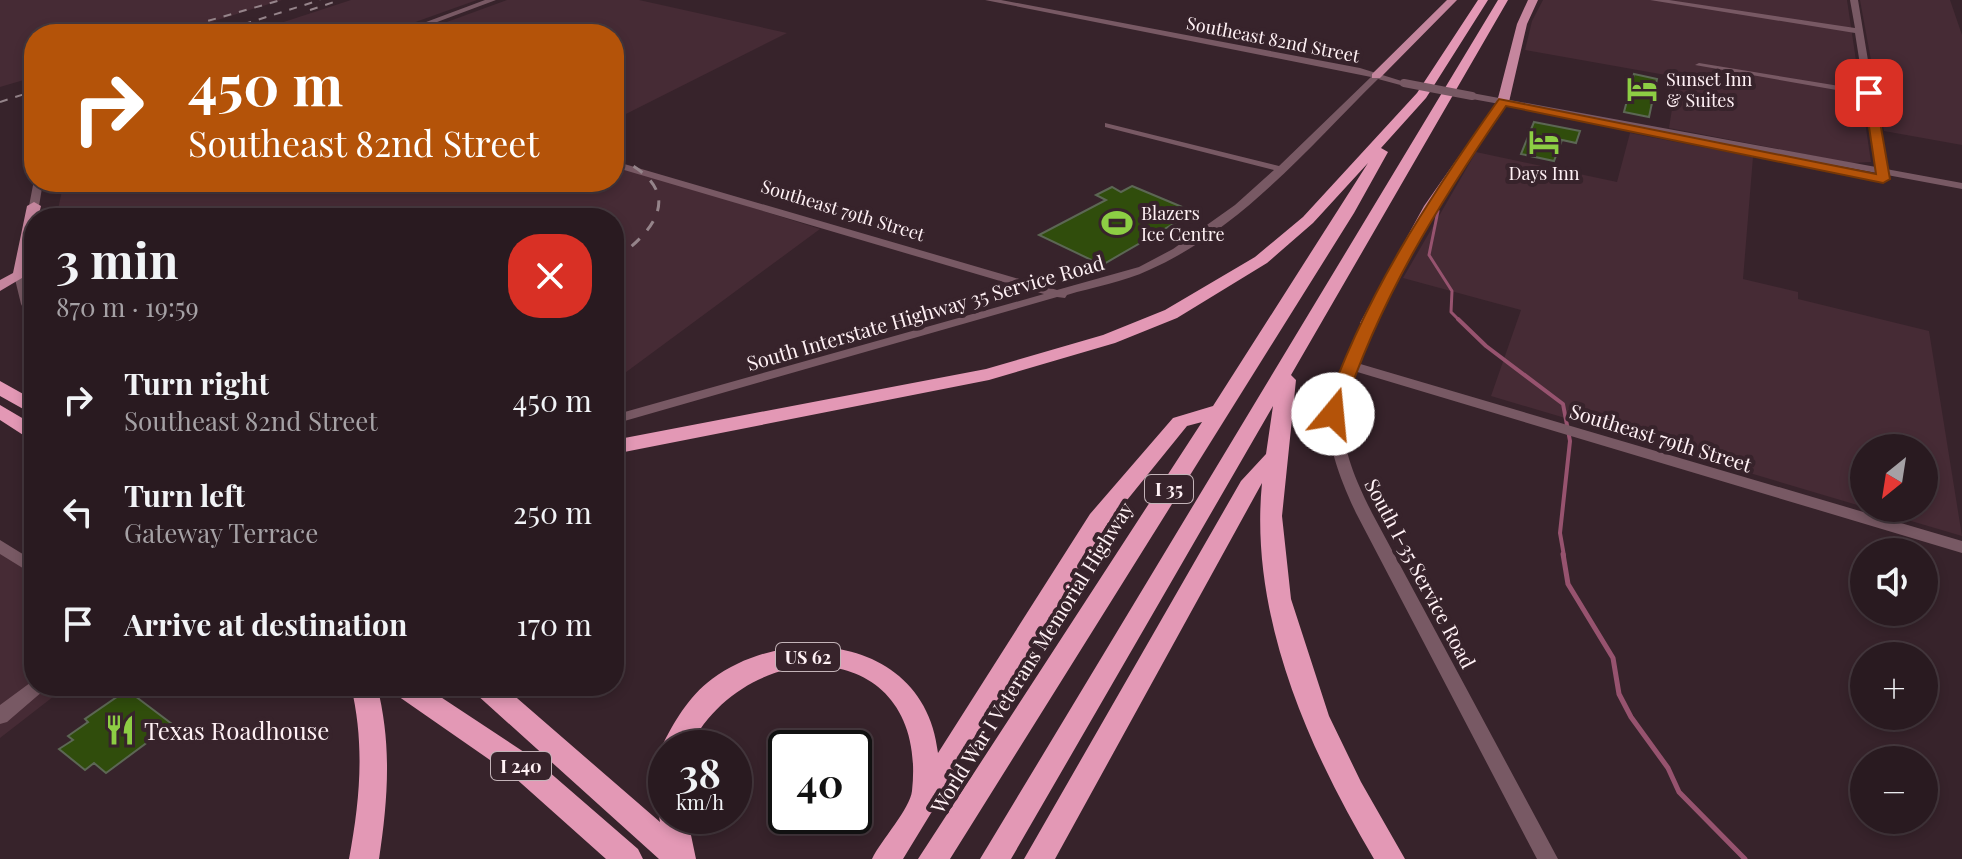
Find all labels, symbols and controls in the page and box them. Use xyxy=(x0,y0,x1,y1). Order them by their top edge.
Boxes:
street label: Southeast 82nd Street xyxy=(1184,10,1362,68)
text: 450 m xyxy=(188,46,343,121)
icon: right xyxy=(56,56,160,160)
pin xyxy=(1835,59,1903,127)
place label: Sunset Inn & Suites xyxy=(1666,67,1752,112)
icon: arrive xyxy=(1847,71,1891,115)
hotel icon: Sunset Inn & Suites xyxy=(1625,72,1659,106)
text: Southeast 82nd Street xyxy=(188,118,539,166)
hotel icon: Days Inn xyxy=(1527,125,1561,159)
place label: Days Inn xyxy=(1509,161,1580,185)
street label: Southeast 79th Street xyxy=(758,174,928,246)
place label: Blazers Ice Centre xyxy=(1141,201,1224,246)
sports icon: Blazers Ice Centre xyxy=(1100,206,1134,240)
text: 3 min xyxy=(56,227,178,291)
button: close xyxy=(508,234,592,318)
street label: South Interstate Highway 35 Service Road xyxy=(743,248,1107,376)
text: 870 m · 19:59 xyxy=(56,289,199,324)
text: Turn right xyxy=(124,363,269,403)
position arrow xyxy=(1291,372,1375,456)
icon: right xyxy=(56,378,100,422)
text: 450 m xyxy=(513,380,592,420)
street label: Southeast 79th Street xyxy=(1567,396,1756,478)
text: Southeast 82nd Street xyxy=(124,403,378,438)
north arrow xyxy=(1850,434,1938,522)
map controls xyxy=(1850,434,1938,834)
street label: South I-35 Service Road xyxy=(1359,473,1483,673)
text: Turn left xyxy=(124,475,245,515)
road number: I 35 xyxy=(1145,475,1193,503)
icon: left xyxy=(56,490,100,534)
text: 250 m xyxy=(513,492,592,532)
street label: World War I Veterans Memorial Highway xyxy=(923,496,1138,819)
text: Gateway Terrace xyxy=(124,515,318,550)
button: sound xyxy=(1850,538,1938,626)
icon: arrive xyxy=(56,602,100,646)
text: Arrive at destination xyxy=(124,604,407,644)
text: 170 m xyxy=(517,604,592,644)
button: + xyxy=(1850,642,1938,730)
road number: US 62 xyxy=(776,643,840,671)
restaurant icon: Texas Roadhouse xyxy=(103,713,137,747)
place label: Texas Roadhouse xyxy=(144,714,329,746)
speed limit sign: 40 xyxy=(768,730,872,834)
text: 38 xyxy=(679,745,721,798)
button: − xyxy=(1850,746,1938,834)
road number: I 240 xyxy=(491,752,551,780)
text: km/h xyxy=(676,788,724,815)

